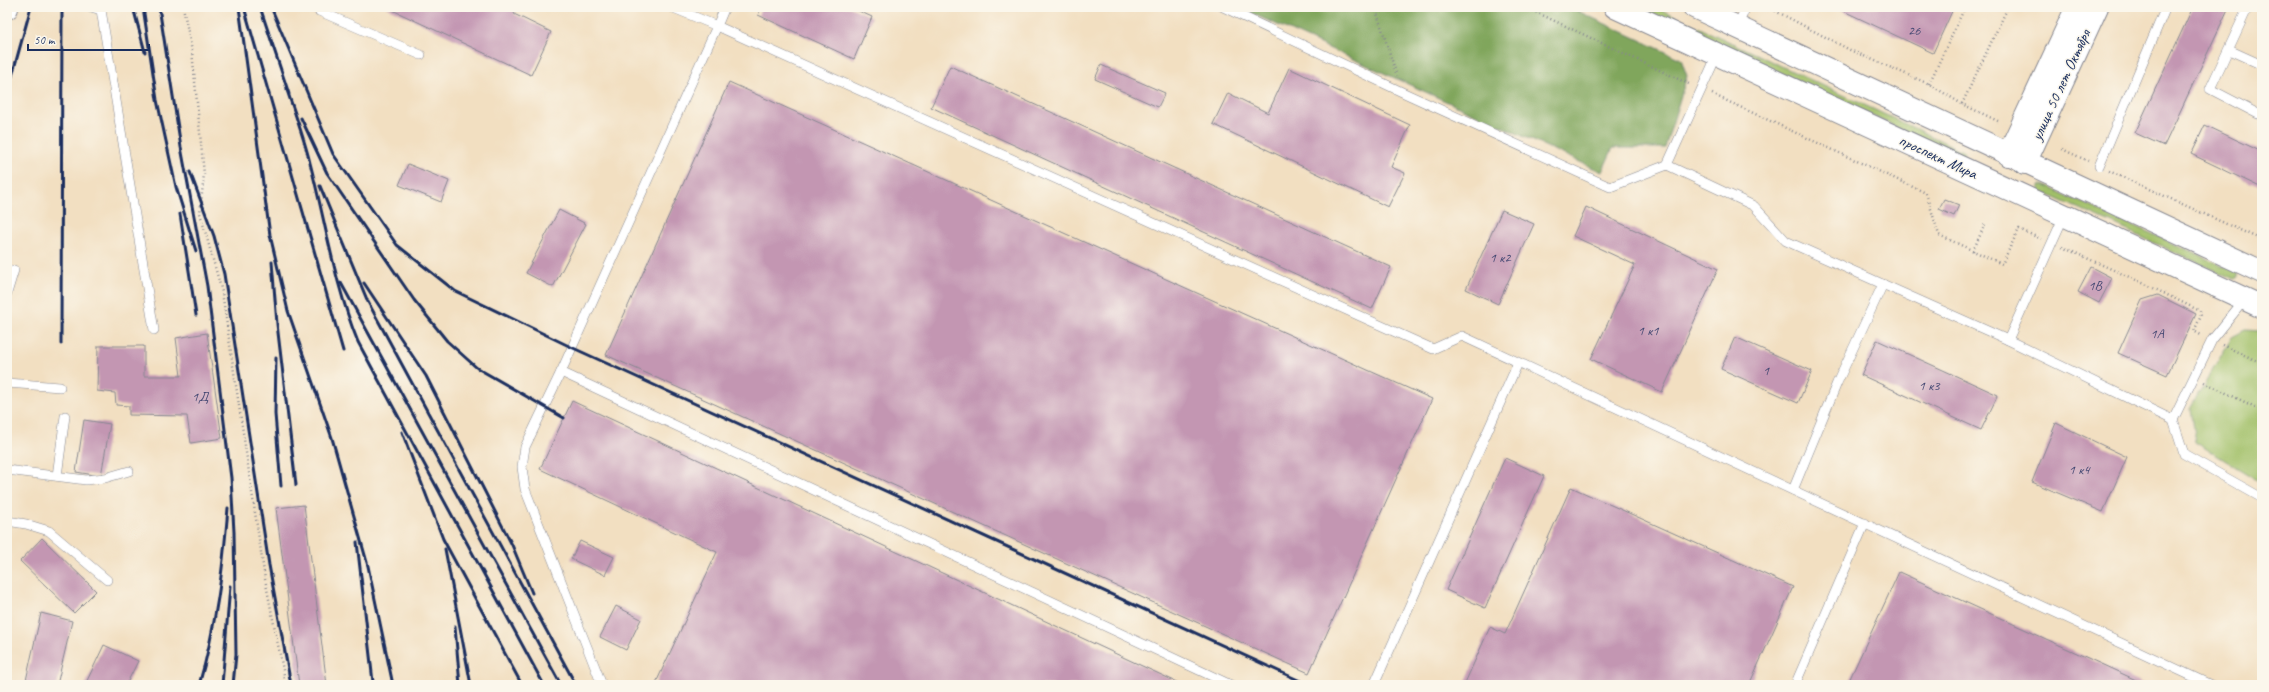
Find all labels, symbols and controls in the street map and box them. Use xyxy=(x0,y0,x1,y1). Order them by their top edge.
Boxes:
house number: 26 xyxy=(1908,22,1921,39)
street label: улица 50 лет Октября xyxy=(2026,25,2096,145)
scale bar xyxy=(28,26,149,52)
text: 50 m xyxy=(34,32,56,48)
street label: проспект Мира xyxy=(1896,130,1981,184)
house number: 1 к2 xyxy=(1489,249,1512,266)
house number: 1В xyxy=(2088,277,2104,294)
house number: 1 к1 xyxy=(1637,322,1659,339)
house number: 1А xyxy=(2150,325,2165,342)
house number: 1 xyxy=(1763,362,1770,379)
house number: 1 к3 xyxy=(1918,377,1941,394)
house number: 1Д xyxy=(192,388,210,405)
house number: 1 к4 xyxy=(2068,461,2091,478)

